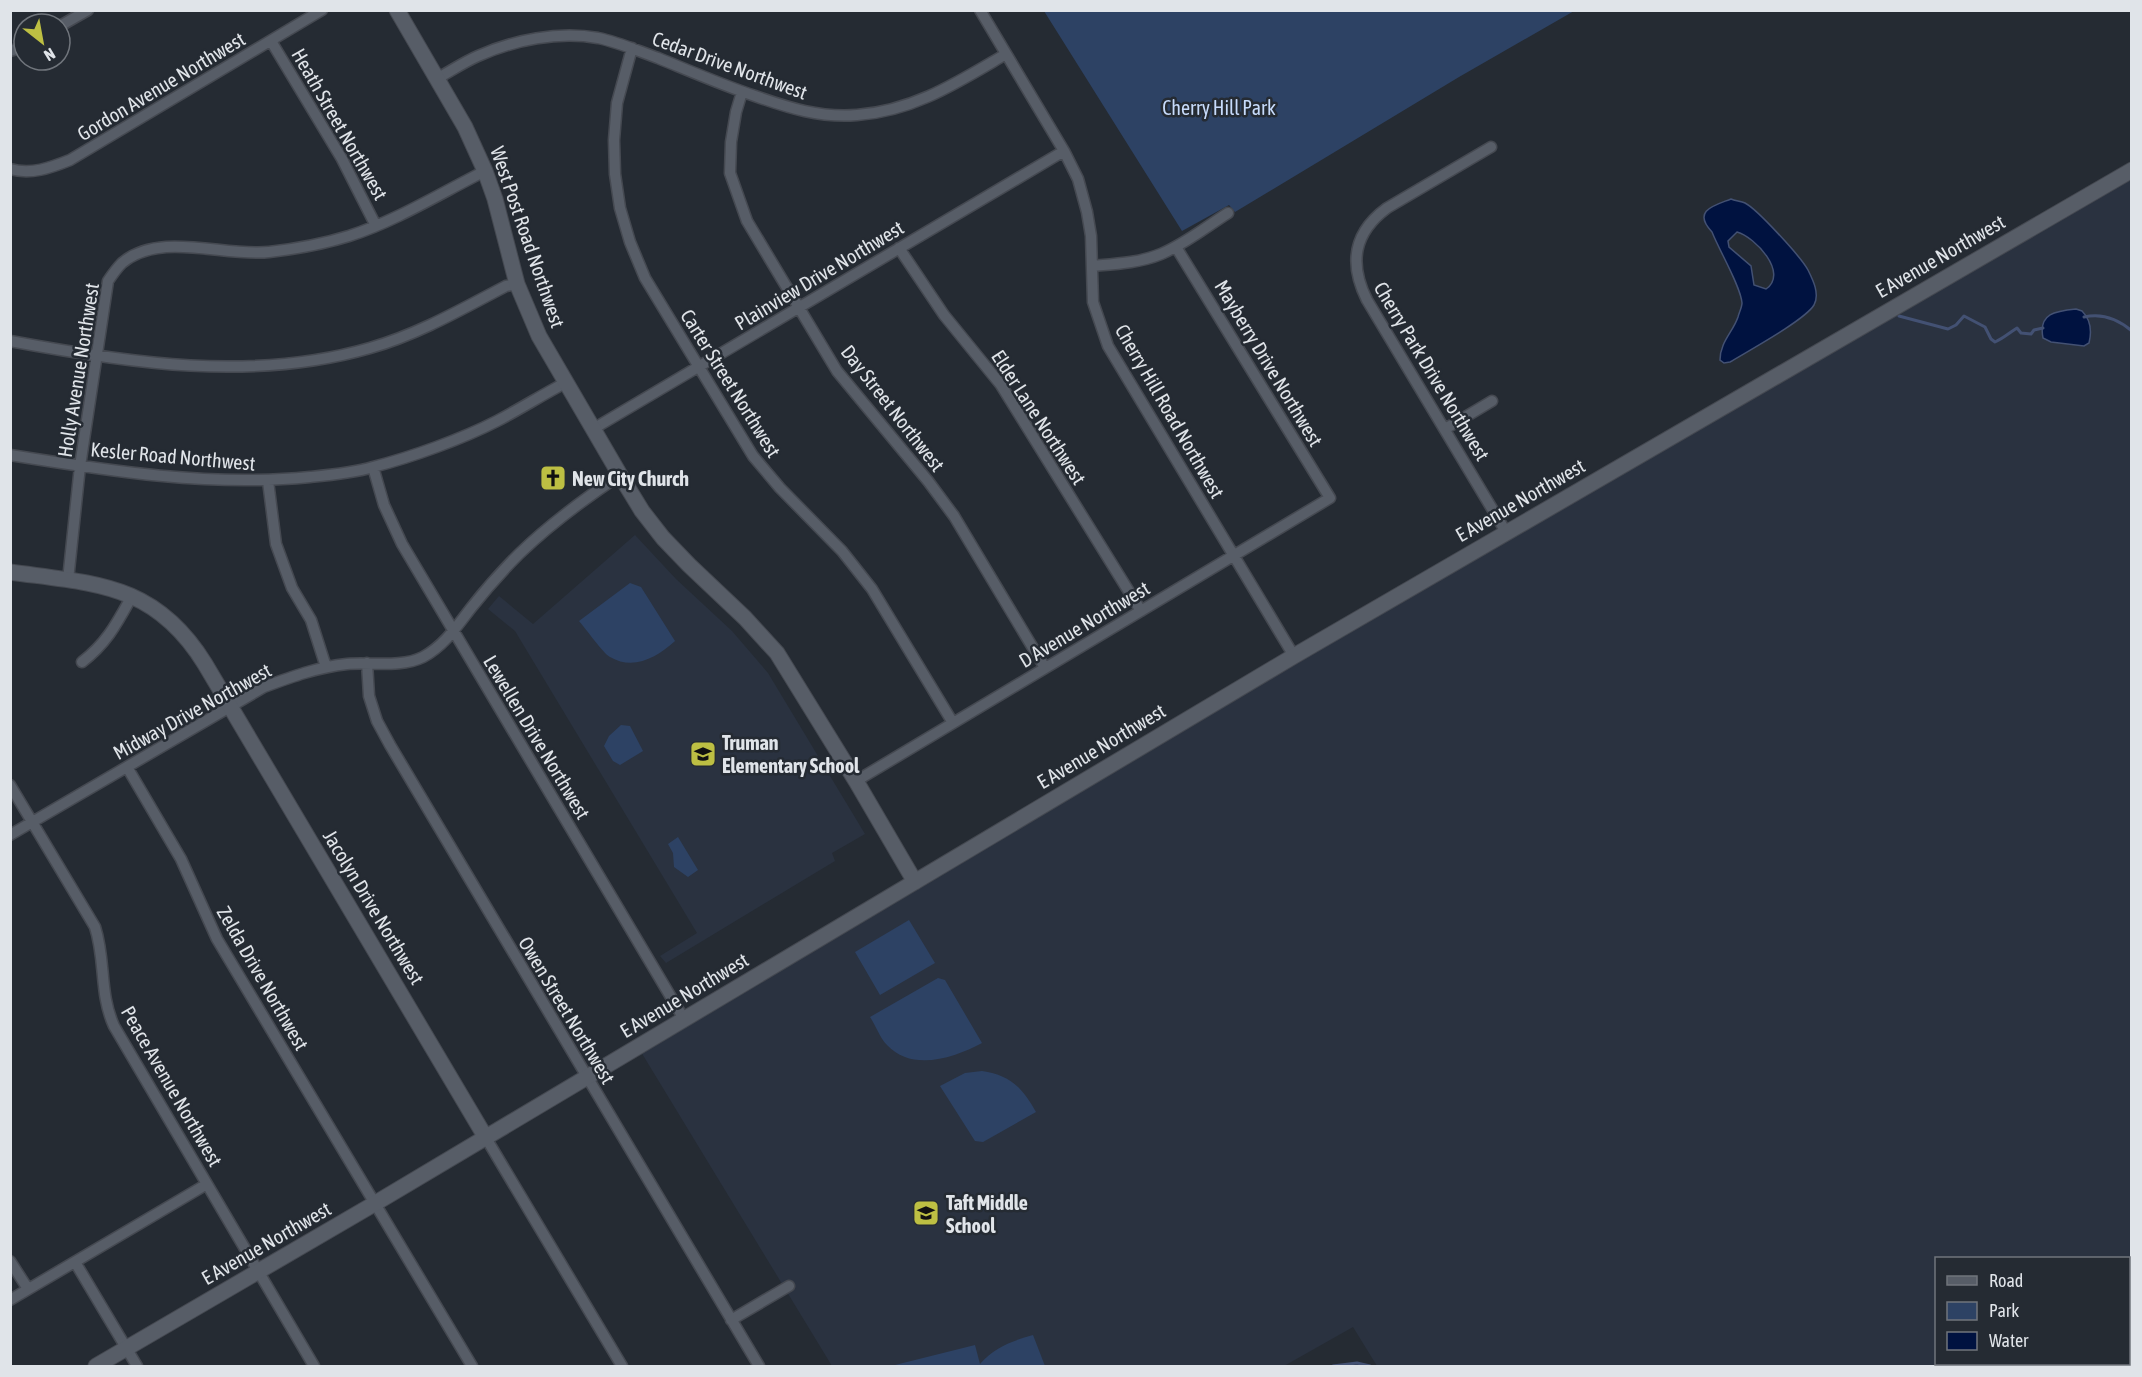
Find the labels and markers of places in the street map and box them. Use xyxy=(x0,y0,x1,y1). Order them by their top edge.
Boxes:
church icon: New City Church xyxy=(538,463,568,493)
place label: New City Church xyxy=(572,467,689,490)
place label: Truman Elementary School xyxy=(722,731,860,777)
school or university icon: Truman Elementary School xyxy=(688,739,718,769)
place label: Taft Middle School xyxy=(946,1191,1028,1237)
school or university icon: Taft Middle School xyxy=(911,1198,941,1228)

